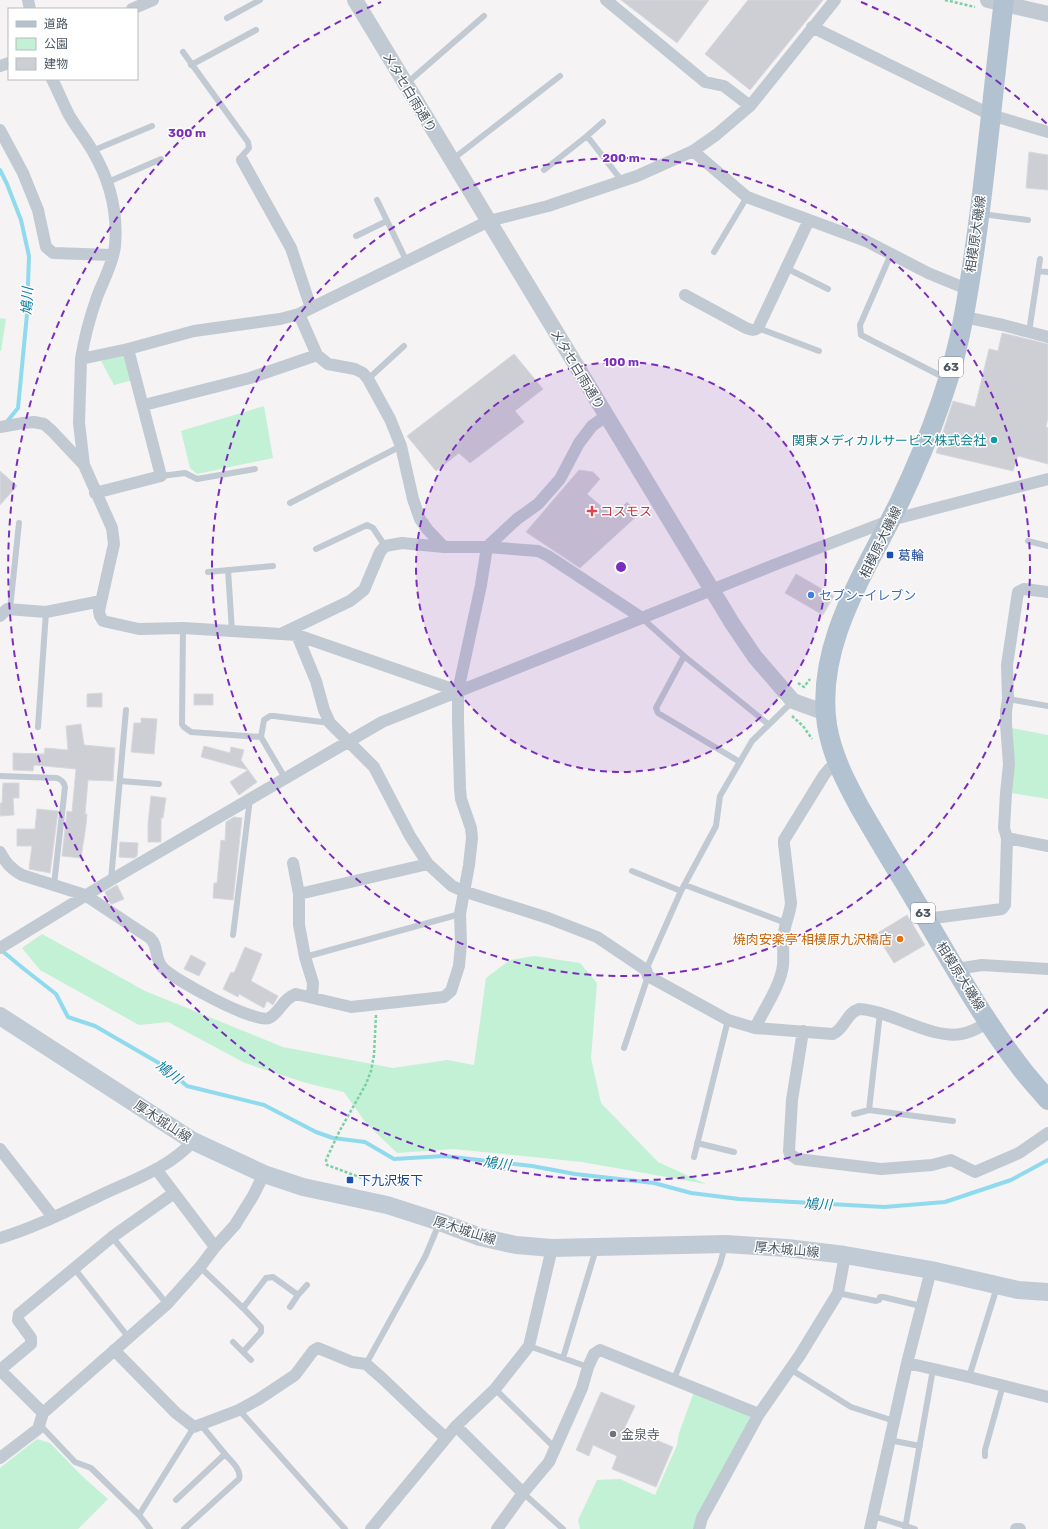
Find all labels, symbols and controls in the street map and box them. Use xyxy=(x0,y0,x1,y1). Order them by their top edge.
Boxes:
legend xyxy=(8,8,138,80)
text: 道路 xyxy=(44,17,68,31)
text: 公園 xyxy=(44,37,68,51)
street label: メタセ白雨通り xyxy=(380,49,439,135)
text: 建物 xyxy=(44,57,68,71)
text: 300 m xyxy=(168,126,206,140)
text: 200 m xyxy=(602,151,640,165)
street label: 相模原大磯線 xyxy=(963,194,988,274)
water label: 鳩川 xyxy=(19,285,37,315)
street label: メタセ白雨通り xyxy=(548,326,607,412)
text: 100 m xyxy=(603,355,639,369)
road number: 63 xyxy=(939,357,963,377)
place label: 関東メディカルサービス株式会社 xyxy=(792,433,986,448)
marker: 関東メディカルサービス株式会社 xyxy=(989,435,999,445)
place label: コスモス xyxy=(600,504,652,519)
street label: 相模原大磯線 xyxy=(857,504,904,581)
marker: コスモス xyxy=(587,506,597,516)
place label: 葛輪 xyxy=(898,548,924,563)
marker: 葛輪 xyxy=(885,550,895,560)
centre of rings xyxy=(614,560,628,574)
place label: セブン-イレブン xyxy=(819,588,916,603)
marker: セブン-イレブン xyxy=(806,590,816,600)
road number: 63 xyxy=(911,903,935,923)
place label: 焼肉安楽亭 相模原九沢橋店 xyxy=(733,932,892,947)
marker: 焼肉安楽亭 相模原九沢橋店 xyxy=(895,934,905,944)
street label: 相模原大磯線 xyxy=(934,939,988,1013)
water label: 鳩川 xyxy=(152,1057,187,1089)
street label: 厚木城山線 xyxy=(131,1097,194,1145)
water label: 鳩川 xyxy=(482,1153,514,1174)
place label: 下九沢坂下 xyxy=(358,1173,423,1188)
marker: 下九沢坂下 xyxy=(345,1175,355,1185)
water label: 鳩川 xyxy=(804,1195,834,1214)
street label: 厚木城山線 xyxy=(432,1213,498,1248)
street label: 厚木城山線 xyxy=(754,1239,820,1260)
place label: 金泉寺 xyxy=(621,1427,660,1442)
marker: 金泉寺 xyxy=(608,1429,618,1439)

